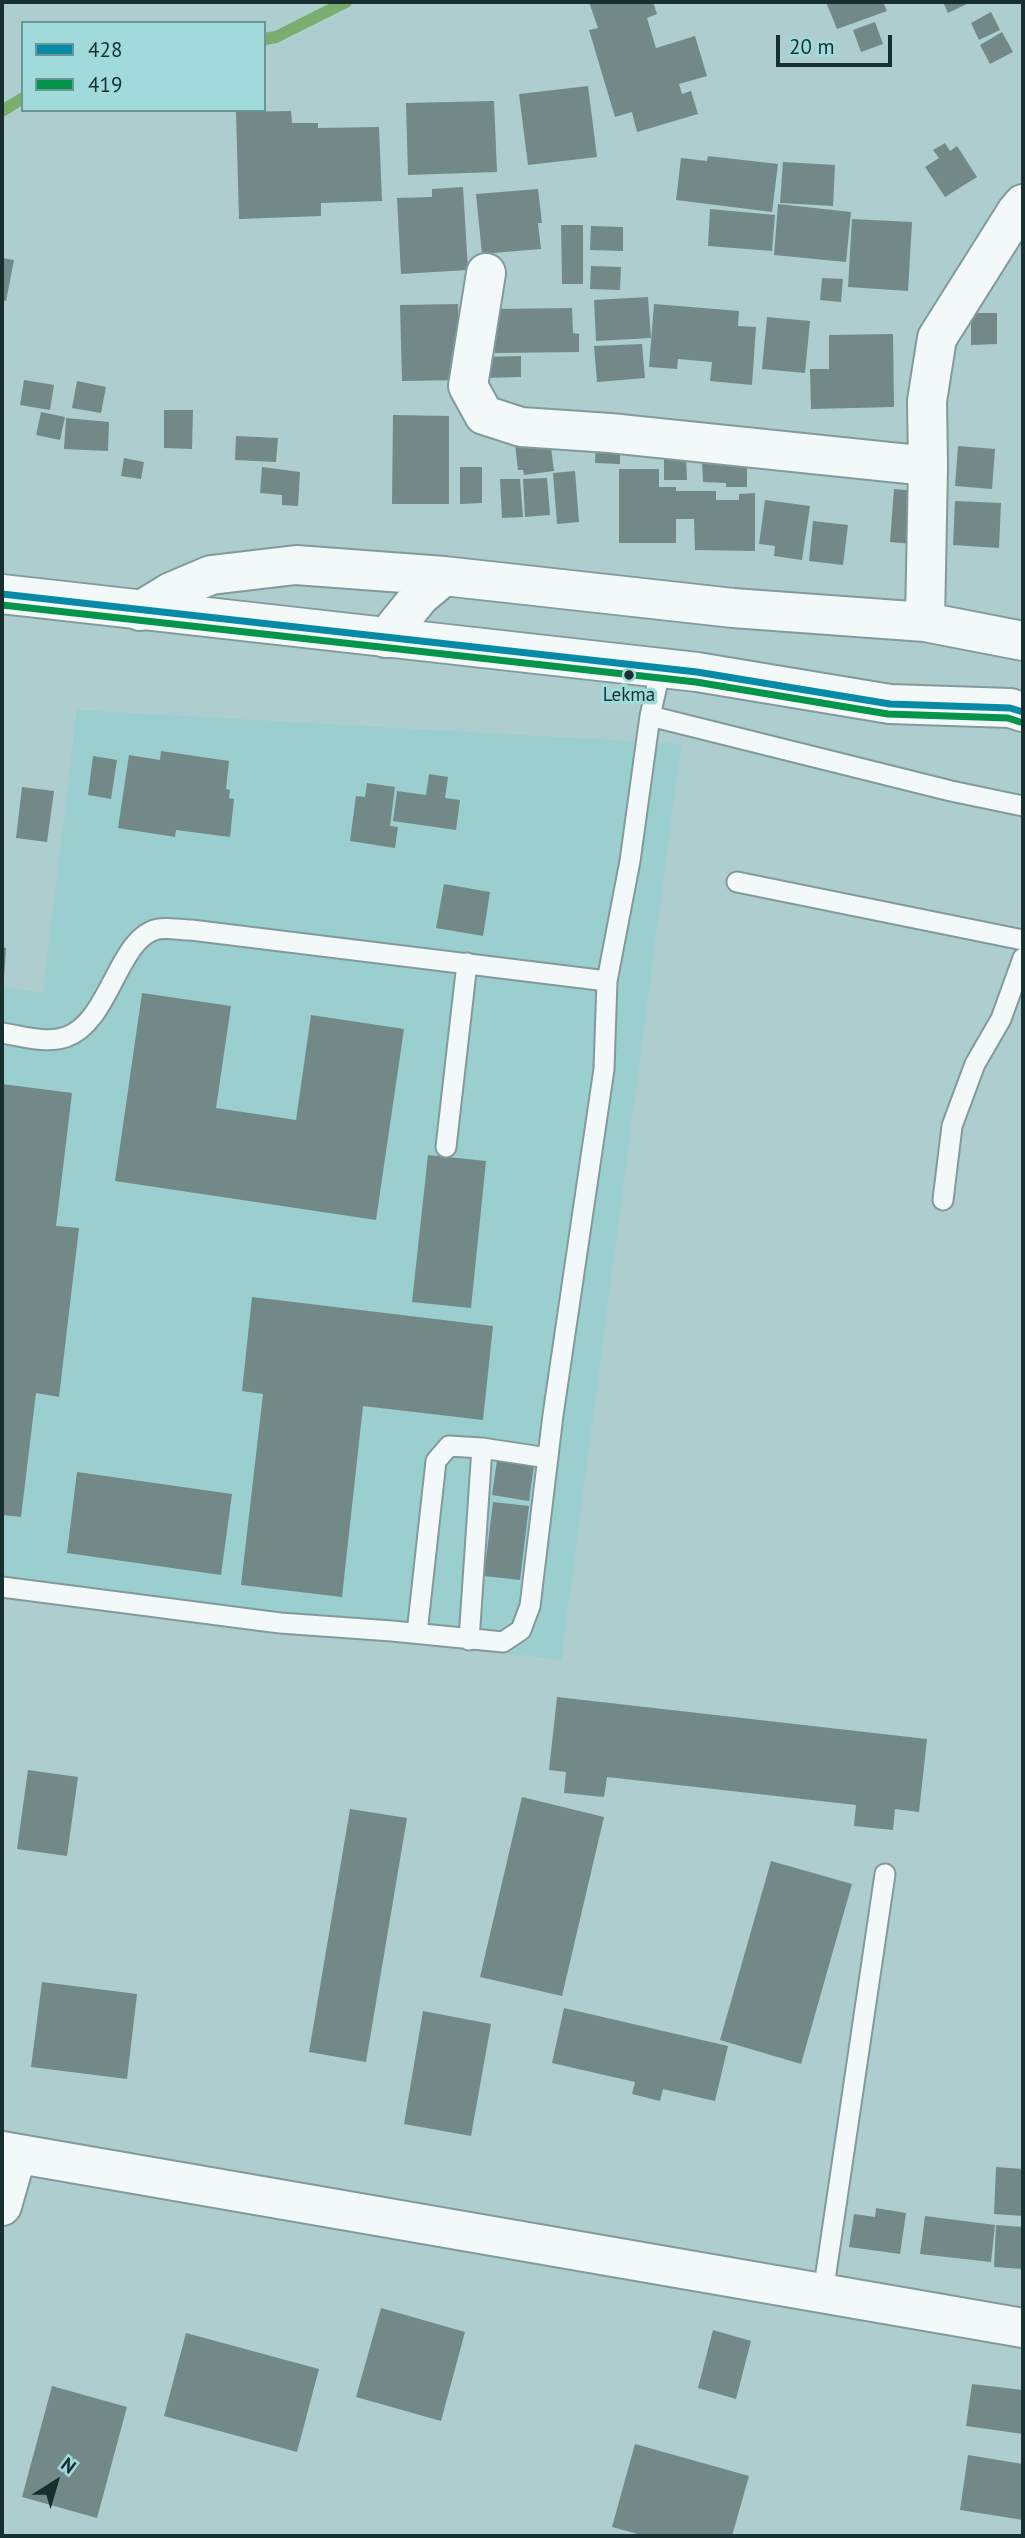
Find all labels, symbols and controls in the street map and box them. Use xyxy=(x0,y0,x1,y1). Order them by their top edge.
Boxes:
legend xyxy=(21,21,266,112)
scale bar xyxy=(780,21,895,65)
text: 20 m xyxy=(789,33,835,60)
text: 428 xyxy=(88,36,122,63)
text: 419 xyxy=(88,71,122,98)
marker: Lekma xyxy=(622,668,636,682)
place label: Lekma xyxy=(603,685,655,707)
north arrow xyxy=(21,2447,91,2517)
text: N xyxy=(56,2452,81,2479)

